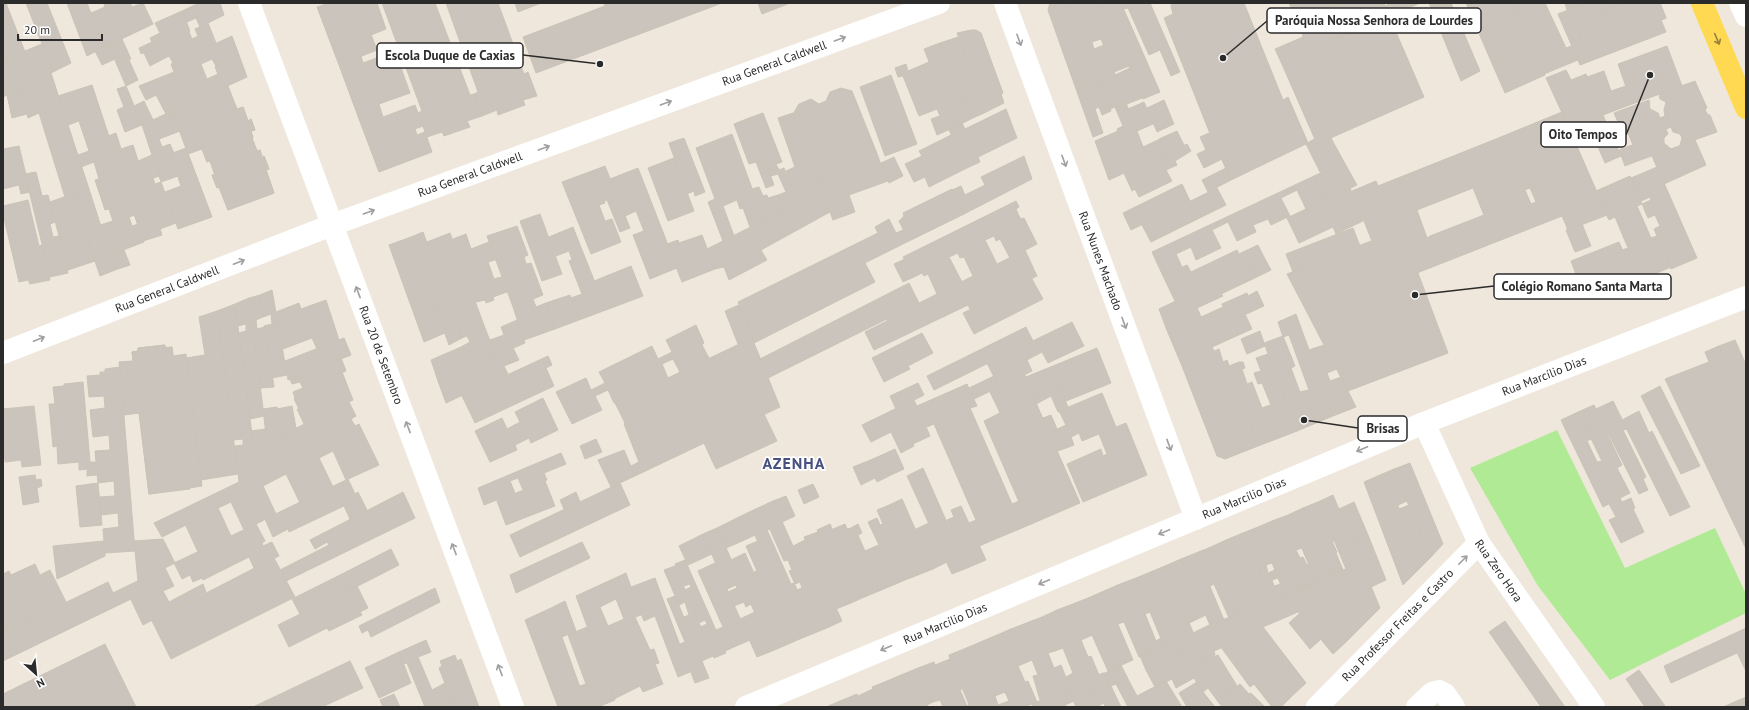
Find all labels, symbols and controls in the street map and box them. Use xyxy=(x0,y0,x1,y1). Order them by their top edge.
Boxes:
callout: Paróquia Nossa Senhora de Lourdes xyxy=(1267,8,1481,33)
text: Paróquia Nossa Senhora de Lourdes xyxy=(1275,12,1474,29)
scale bar xyxy=(18,16,102,42)
text: 20 m xyxy=(24,22,50,37)
one-way arrow xyxy=(1714,32,1721,44)
one-way arrow xyxy=(1015,33,1023,45)
one-way arrow xyxy=(834,35,846,43)
street label: Rua General Caldwell xyxy=(720,37,829,89)
callout: Escola Duque de Caxias xyxy=(377,43,523,68)
text: Escola Duque de Caxias xyxy=(385,47,516,64)
one-way arrow xyxy=(659,99,671,107)
callout: Oito Tempos xyxy=(1541,122,1626,147)
text: Oito Tempos xyxy=(1549,126,1618,143)
one-way arrow xyxy=(537,144,550,151)
street label: Rua General Caldwell xyxy=(416,148,525,200)
one-way arrow xyxy=(1060,155,1068,167)
one-way arrow xyxy=(362,207,374,215)
street label: Rua Nunes Machado xyxy=(1076,209,1126,312)
one-way arrow xyxy=(232,257,244,265)
street label: Rua General Caldwell xyxy=(113,262,221,316)
callout: Colégio Romano Santa Marta xyxy=(1494,274,1671,299)
text: Colégio Romano Santa Marta xyxy=(1502,278,1662,295)
one-way arrow xyxy=(353,287,361,299)
street label: Rua 20 de Setembro xyxy=(356,304,407,406)
one-way arrow xyxy=(1120,316,1128,328)
one-way arrow xyxy=(33,335,45,343)
street label: Rua Marcílio Dias xyxy=(1500,352,1588,399)
callout: Brisas xyxy=(1358,416,1407,441)
text: Brisas xyxy=(1366,420,1400,437)
one-way arrow xyxy=(404,422,412,434)
one-way arrow xyxy=(1165,438,1173,450)
one-way arrow xyxy=(1356,446,1368,454)
district label: AZENHA xyxy=(763,453,825,473)
street label: Rua Marcílio Dias xyxy=(1200,474,1288,522)
one-way arrow xyxy=(1159,529,1171,536)
street label: Rua Zero Hora xyxy=(1472,536,1526,605)
one-way arrow xyxy=(449,543,457,555)
one-way arrow xyxy=(1458,555,1468,565)
street label: Rua Professor Freitas e Castro xyxy=(1339,565,1456,684)
one-way arrow xyxy=(1039,579,1051,586)
street label: Rua Marcílio Dias xyxy=(901,599,989,647)
one-way arrow xyxy=(880,645,892,653)
north arrow xyxy=(16,654,56,694)
one-way arrow xyxy=(495,665,503,677)
text: N xyxy=(34,675,47,691)

